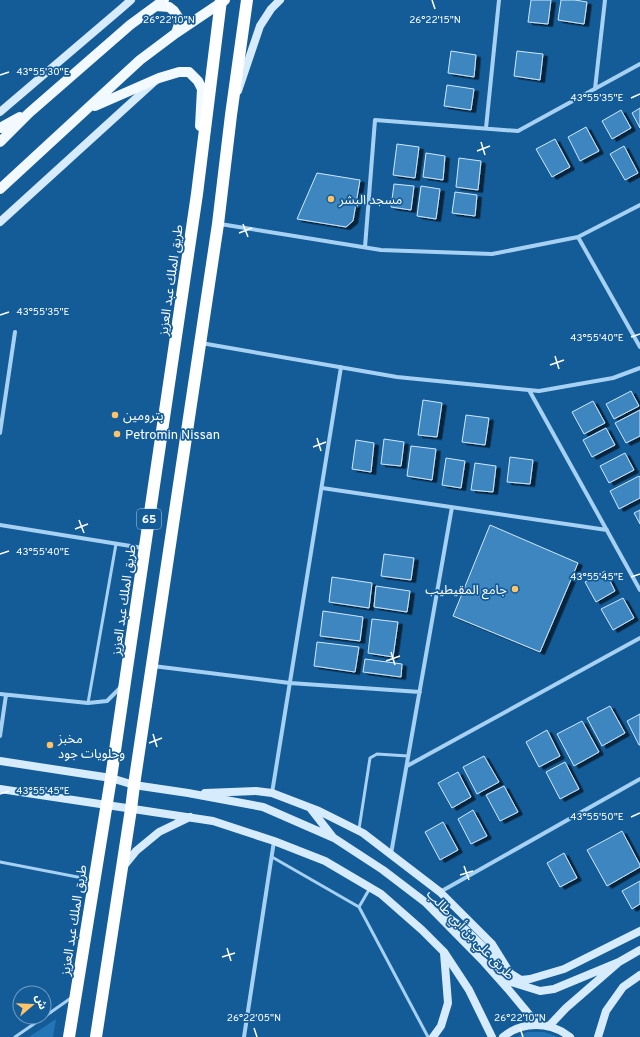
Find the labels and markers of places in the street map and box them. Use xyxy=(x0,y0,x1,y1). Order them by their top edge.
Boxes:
place label: مسجد البشر xyxy=(338,193,402,209)
marker: مسجد البشر xyxy=(326,194,336,204)
place label: بترومين xyxy=(123,409,163,425)
marker: بترومين xyxy=(110,410,120,420)
place label: Petromin Nissan xyxy=(125,428,220,444)
marker: Petromin Nissan xyxy=(112,429,122,439)
place label: جامع المقيطيب xyxy=(425,583,507,600)
marker: جامع المقيطيب xyxy=(510,584,520,594)
place label: مخبز وحلويات جود xyxy=(57,732,125,763)
marker: مخبز وحلويات جود xyxy=(45,740,55,750)

